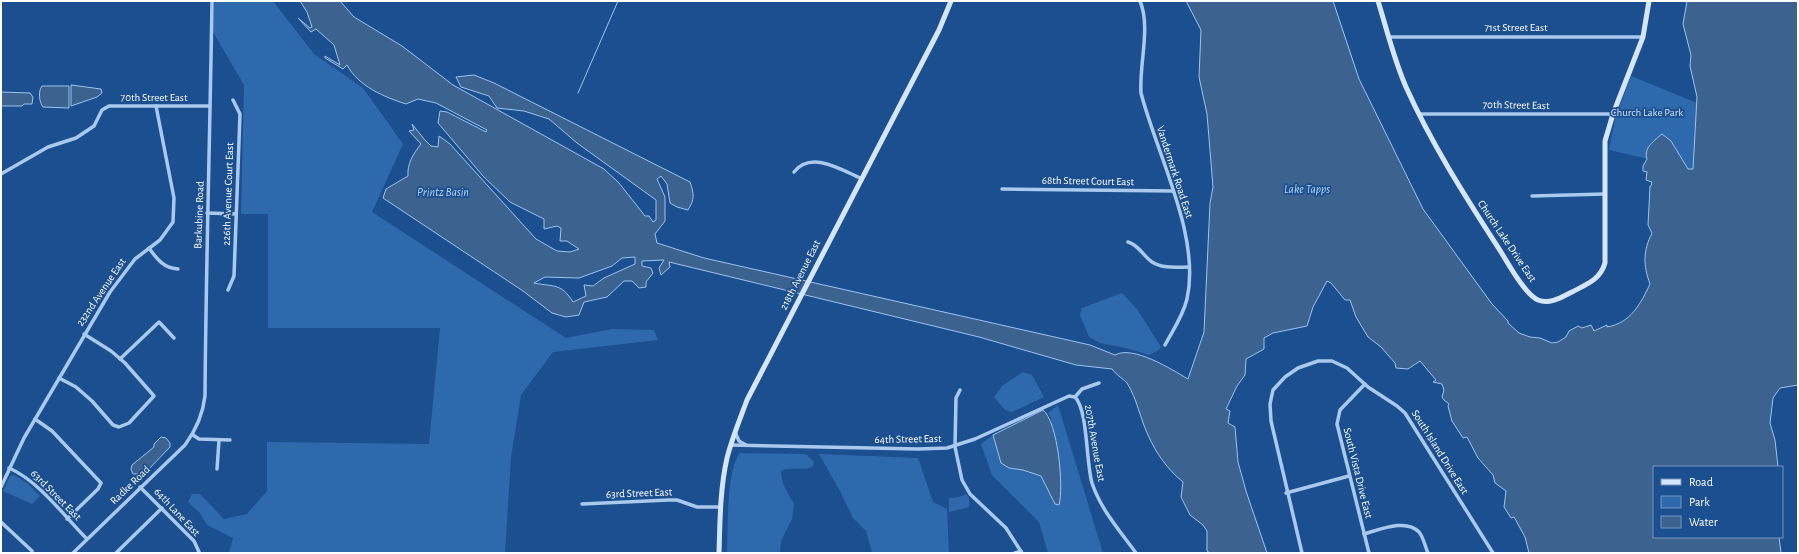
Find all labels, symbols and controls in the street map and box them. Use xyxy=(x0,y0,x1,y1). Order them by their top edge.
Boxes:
street label: 71st Street East xyxy=(1484,22,1548,33)
street label: 70th Street East xyxy=(121,92,188,103)
street label: 70th Street East xyxy=(1482,99,1550,111)
park label: Church Lake Park xyxy=(1611,107,1683,118)
street label: Vandermark Road East xyxy=(1155,125,1195,220)
street label: 226th Avenue Court East xyxy=(221,142,235,246)
street label: 68th Street Court East xyxy=(1042,175,1135,187)
street label: Barkubine Road xyxy=(192,181,206,249)
water label: Lake Tapps xyxy=(1284,183,1330,196)
water label: Printz Basin xyxy=(417,186,469,198)
street label: Church Lake Drive East xyxy=(1476,198,1539,284)
street label: 218th Avenue East xyxy=(778,238,823,312)
street label: 232nd Avenue East xyxy=(74,256,128,328)
street label: 207th Avenue East xyxy=(1083,404,1107,483)
street label: South Island Drive East xyxy=(1410,408,1471,497)
street label: South Vista Drive East xyxy=(1341,427,1375,520)
street label: 64th Street East xyxy=(874,433,942,445)
street label: Radke Road xyxy=(108,463,152,506)
legend xyxy=(1653,466,1783,538)
street label: 63rd Street East xyxy=(29,468,84,523)
text: Road xyxy=(1689,476,1713,488)
street label: 64th Lane East xyxy=(152,486,202,539)
street label: 63rd Street East xyxy=(606,486,673,500)
text: Park xyxy=(1689,496,1710,508)
text: Water xyxy=(1689,516,1718,528)

